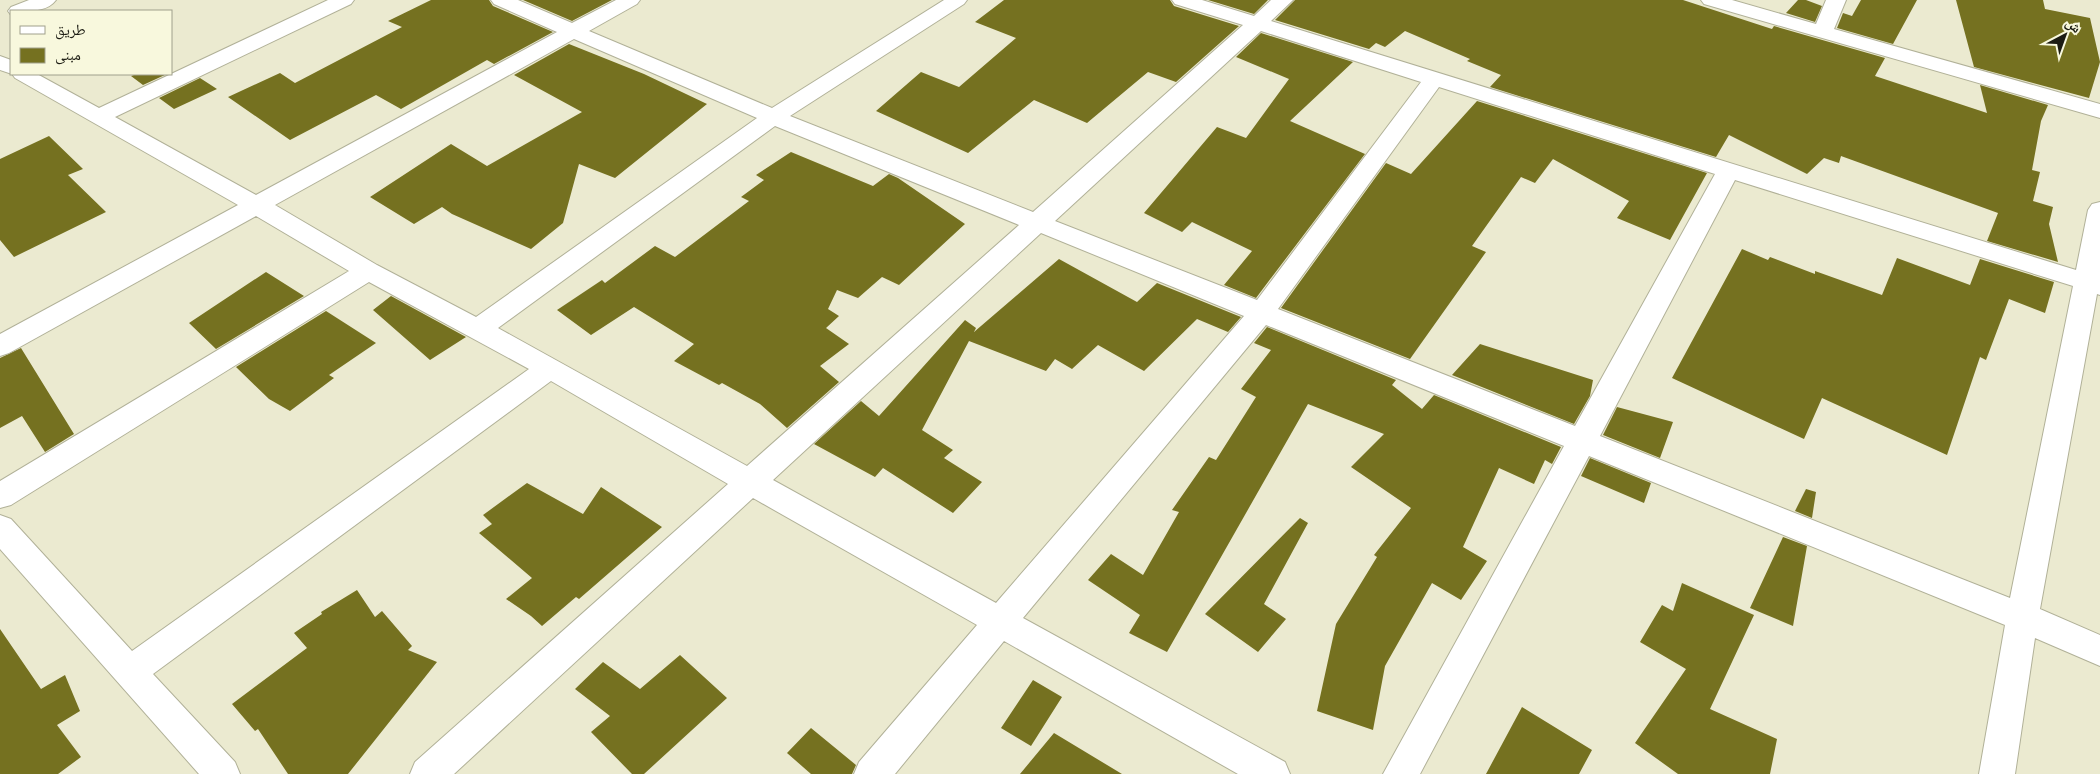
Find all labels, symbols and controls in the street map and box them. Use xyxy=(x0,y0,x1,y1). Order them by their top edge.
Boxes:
legend xyxy=(10,10,172,75)
north arrow xyxy=(2040,10,2090,60)
text: ش xyxy=(2062,14,2085,37)
text: طريق xyxy=(55,20,86,40)
text: مبنى xyxy=(55,45,81,65)

